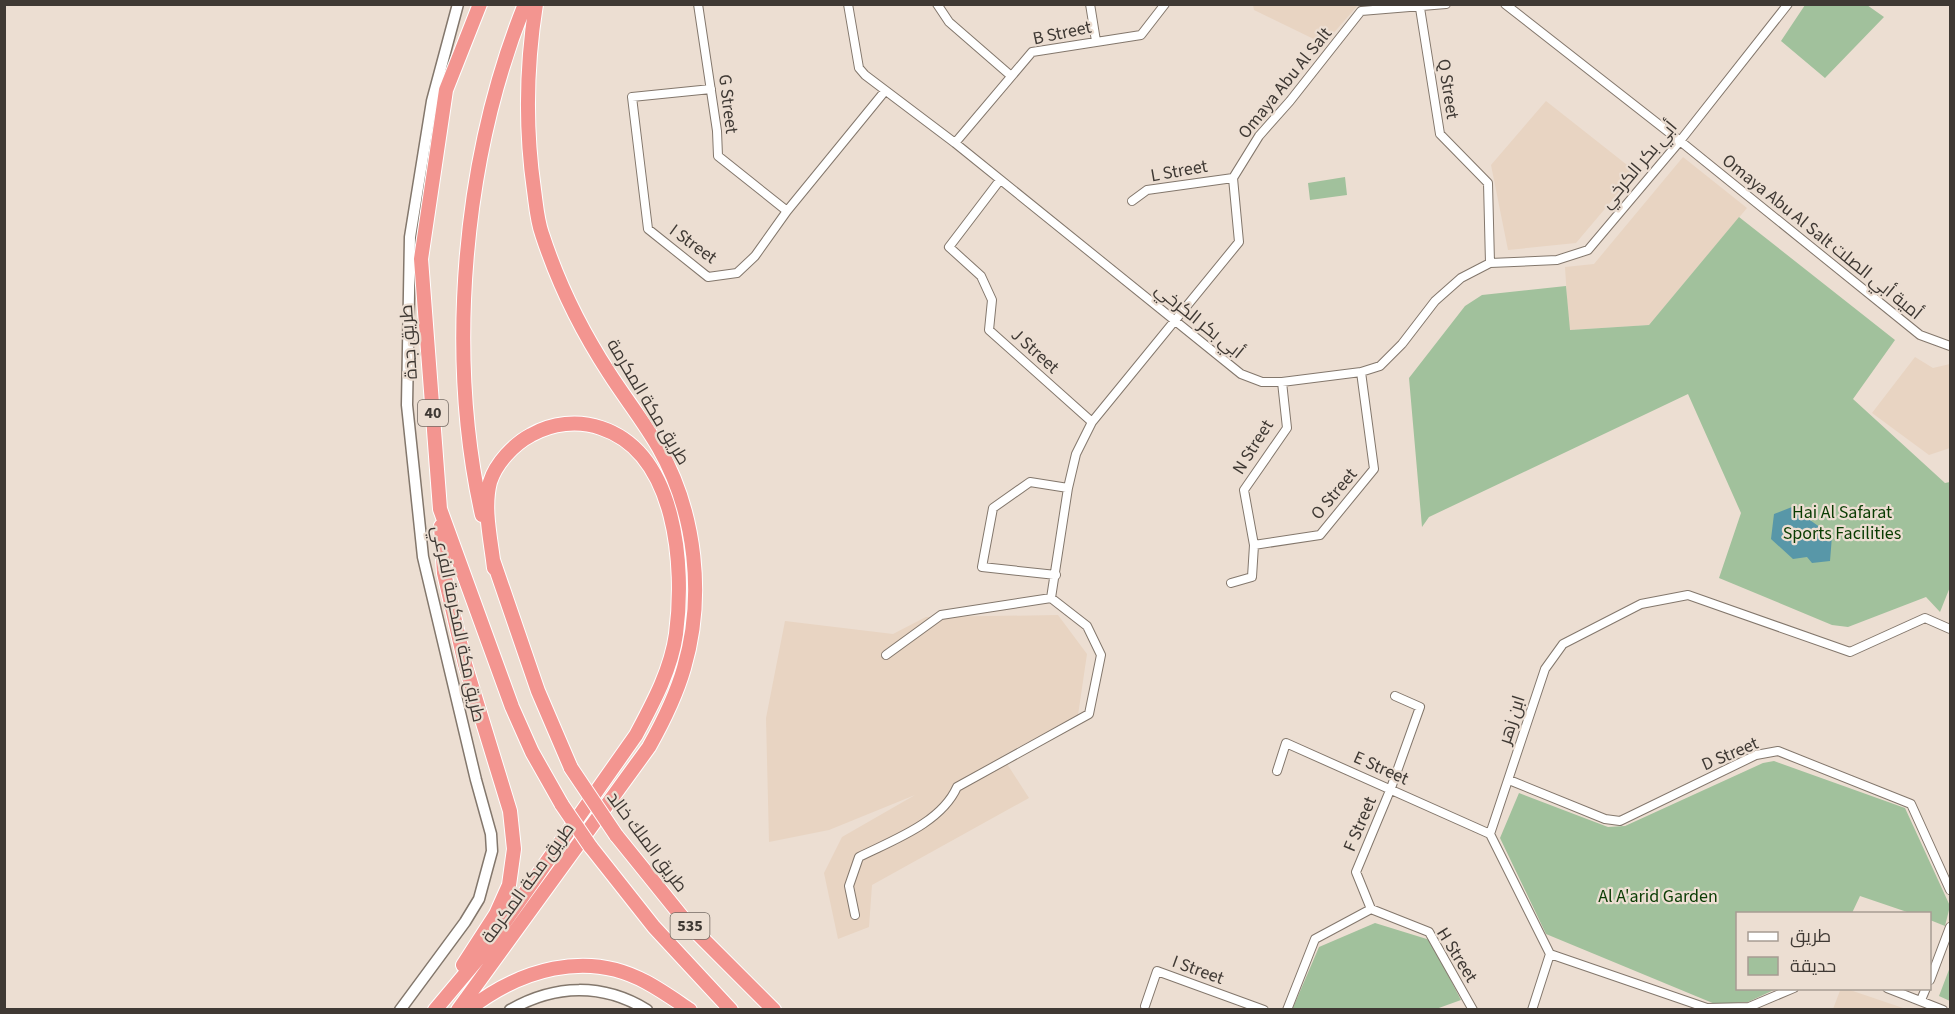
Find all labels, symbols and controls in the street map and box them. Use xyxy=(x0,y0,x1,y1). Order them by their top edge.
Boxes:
street label: B Street xyxy=(1030,15,1094,51)
street label: Omaya Abu Al Salt xyxy=(1232,22,1338,144)
street label: Q Street xyxy=(1431,57,1465,121)
street label: G Street xyxy=(712,73,744,135)
street label: أبي بكر الكرخي xyxy=(1595,116,1684,215)
street label: Omaya Abu Al Salt أمية أبي الصلت xyxy=(1716,148,1928,327)
street label: L Street xyxy=(1149,154,1209,188)
street label: I Street xyxy=(664,218,722,270)
street label: أبي بكر الكرخي xyxy=(1149,277,1249,365)
street label: طريق جدة xyxy=(394,304,424,380)
street label: J Street xyxy=(1005,323,1065,379)
street label: طريق مكة المكرمة xyxy=(600,334,696,470)
road number: 40 xyxy=(418,400,448,426)
street label: N Street xyxy=(1226,415,1280,479)
street label: O Street xyxy=(1305,463,1363,525)
park label: Hai Al Safarat Sports Facilities xyxy=(1783,500,1901,546)
street label: طريق مكة المكرمة الفرعي xyxy=(424,524,491,725)
street label: ابن زهر xyxy=(1492,692,1532,749)
street label: D Street xyxy=(1698,731,1762,777)
street label: E Street xyxy=(1349,745,1413,791)
street label: طريق الملك خالد xyxy=(601,786,693,898)
street label: F Street xyxy=(1337,793,1383,855)
street label: طريق مكة المكرمة xyxy=(476,818,580,948)
park label: Al A'arid Garden xyxy=(1598,884,1718,909)
legend xyxy=(1736,912,1931,990)
road number: 535 xyxy=(670,913,710,939)
street label: H Street xyxy=(1430,923,1484,987)
text: طريق xyxy=(1790,924,1831,949)
street label: I Street xyxy=(1169,949,1227,991)
text: حديقة xyxy=(1790,954,1836,979)

